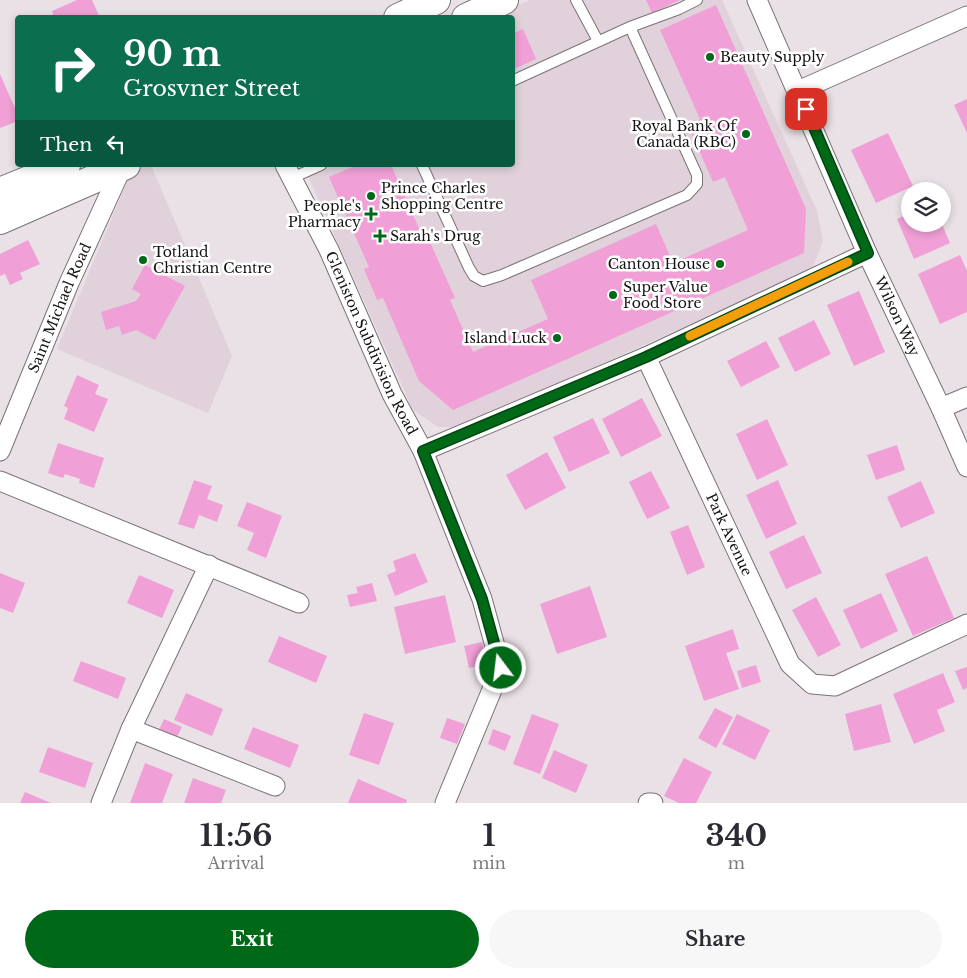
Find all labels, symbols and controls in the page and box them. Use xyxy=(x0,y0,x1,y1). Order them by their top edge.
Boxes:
text: 90 m xyxy=(123,32,221,75)
icon: right xyxy=(40,35,105,100)
place label: Beauty Supply xyxy=(720,48,825,66)
marker: Beauty Supply xyxy=(704,51,716,63)
text: Grosvner Street xyxy=(123,75,300,102)
pin xyxy=(785,88,827,130)
icon: arrive xyxy=(792,95,820,123)
place label: Royal Bank Of Canada (RBC) xyxy=(632,117,738,151)
marker: Royal Bank Of Canada (RBC) xyxy=(740,128,752,140)
icon: left xyxy=(102,130,130,158)
text: Then xyxy=(40,133,92,156)
place label: Prince Charles Shopping Centre xyxy=(381,179,503,213)
map controls xyxy=(901,182,951,232)
button: layers xyxy=(901,182,951,232)
marker: Prince Charles Shopping Centre xyxy=(365,190,377,202)
place label: People's Pharmacy xyxy=(288,197,361,231)
marker: People's Pharmacy xyxy=(365,208,377,220)
place label: Sarah's Drug xyxy=(390,227,481,245)
marker: Sarah's Drug xyxy=(374,230,386,242)
street label: Saint Michael Road xyxy=(24,240,95,376)
place label: Totland Christian Centre xyxy=(153,243,272,277)
street label: Gleniston Subdivision Road xyxy=(322,248,422,438)
marker: Totland Christian Centre xyxy=(137,254,149,266)
place label: Canton House xyxy=(608,255,710,273)
marker: Canton House xyxy=(714,258,726,270)
street label: Wilson Way xyxy=(870,273,924,359)
place label: Super Value Food Store xyxy=(623,278,708,312)
marker: Super Value Food Store xyxy=(607,289,619,301)
place label: Island Luck xyxy=(464,329,547,347)
marker: Island Luck xyxy=(551,332,563,344)
street label: Park Avenue xyxy=(702,490,756,579)
position arrow xyxy=(474,641,526,693)
text: 11:56 xyxy=(200,817,272,854)
text: 1 xyxy=(482,817,496,854)
text: 340 xyxy=(706,817,767,854)
text: Arrival xyxy=(208,853,264,873)
text: min xyxy=(472,853,506,873)
text: m xyxy=(728,853,745,873)
button: Exit xyxy=(25,910,479,968)
button: Share xyxy=(489,910,942,968)

